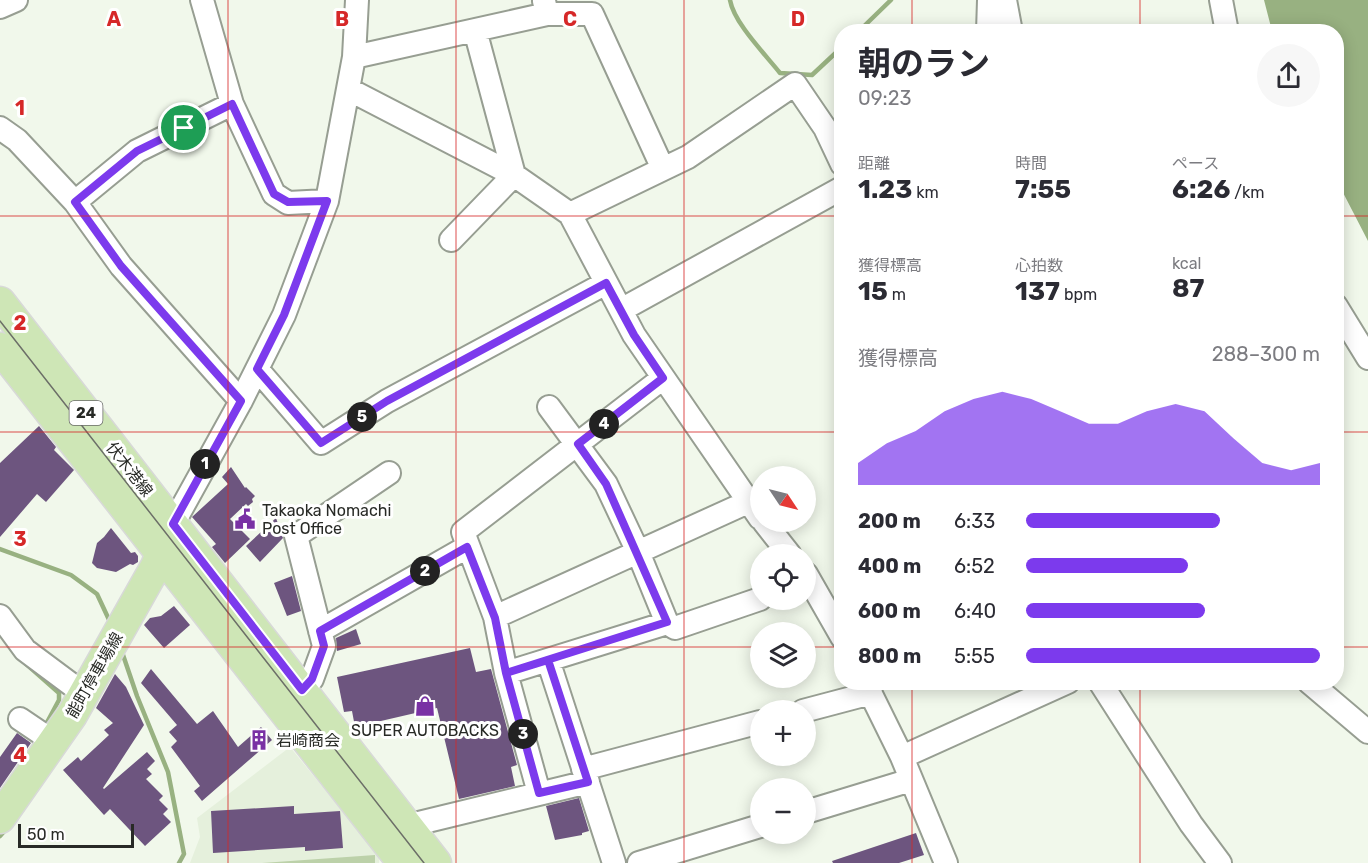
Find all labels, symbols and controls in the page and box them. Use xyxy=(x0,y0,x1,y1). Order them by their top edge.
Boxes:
text: A xyxy=(107,7,122,31)
text: B xyxy=(335,7,349,31)
text: C xyxy=(563,7,577,31)
text: D xyxy=(791,7,805,31)
text: 朝のラン xyxy=(858,44,990,83)
button: share xyxy=(1257,44,1320,107)
text: 09:23 xyxy=(858,86,911,110)
text: 1 xyxy=(15,96,25,120)
pin xyxy=(158,102,209,153)
icon: arrive xyxy=(167,111,200,144)
text: 距離 xyxy=(858,154,890,173)
text: 時間 xyxy=(1015,154,1047,173)
text: ペース xyxy=(1172,154,1219,173)
text: 1.23 xyxy=(858,174,912,205)
text: 7:55 xyxy=(1015,174,1071,205)
text: 6:26 xyxy=(1172,174,1230,205)
text: km xyxy=(912,183,939,202)
text: /km xyxy=(1230,183,1264,202)
text: kcal xyxy=(1172,254,1201,273)
text: 獲得標高 xyxy=(858,256,922,275)
text: 心拍数 xyxy=(1015,256,1063,275)
text: 87 xyxy=(1172,273,1205,304)
text: 15 xyxy=(858,276,888,307)
text: 137 xyxy=(1015,276,1060,307)
text: m xyxy=(888,285,906,304)
text: bpm xyxy=(1060,285,1097,304)
text: 2 xyxy=(14,311,27,335)
text: 288–300 m xyxy=(1212,342,1320,366)
text: 獲得標高 xyxy=(858,346,938,370)
road number: 24 xyxy=(70,401,103,425)
pin: 5 xyxy=(347,402,377,432)
text: 5 xyxy=(357,407,367,426)
pin: 4 xyxy=(589,409,619,439)
text: 4 xyxy=(599,414,609,433)
street label: 伏木港線 xyxy=(102,438,157,500)
pin: 1 xyxy=(190,449,220,479)
text: 1 xyxy=(201,454,209,473)
north arrow xyxy=(750,466,816,532)
map controls xyxy=(750,466,816,844)
place label: Takaoka Nomachi Post Office xyxy=(262,501,391,538)
public building icon: Takaoka Nomachi Post Office xyxy=(233,507,257,531)
text: 200 m xyxy=(858,509,921,533)
text: 6:33 xyxy=(954,509,995,533)
text: 3 xyxy=(13,527,27,551)
button: locate xyxy=(750,544,816,610)
text: 400 m xyxy=(858,554,921,578)
text: 6:52 xyxy=(954,554,995,578)
pin: 2 xyxy=(410,556,440,586)
text: 2 xyxy=(420,561,430,580)
text: 600 m xyxy=(858,599,921,623)
text: 6:40 xyxy=(954,599,996,623)
button: layers xyxy=(750,622,816,688)
street label: 能町停車場線 xyxy=(62,629,127,722)
text: 800 m xyxy=(858,644,921,668)
text: 5:55 xyxy=(954,644,995,668)
shop icon: SUPER AUTOBACKS xyxy=(413,694,437,718)
button: + xyxy=(750,700,816,766)
pin: 3 xyxy=(508,719,538,749)
place label: SUPER AUTOBACKS xyxy=(351,721,499,740)
text: 3 xyxy=(518,724,528,743)
building icon: 岩崎商会 xyxy=(247,728,271,752)
place label: 岩崎商会 xyxy=(276,731,340,750)
text: 4 xyxy=(13,743,27,767)
button: − xyxy=(750,778,816,844)
scale bar xyxy=(18,821,134,848)
text: 50 m xyxy=(27,825,65,844)

